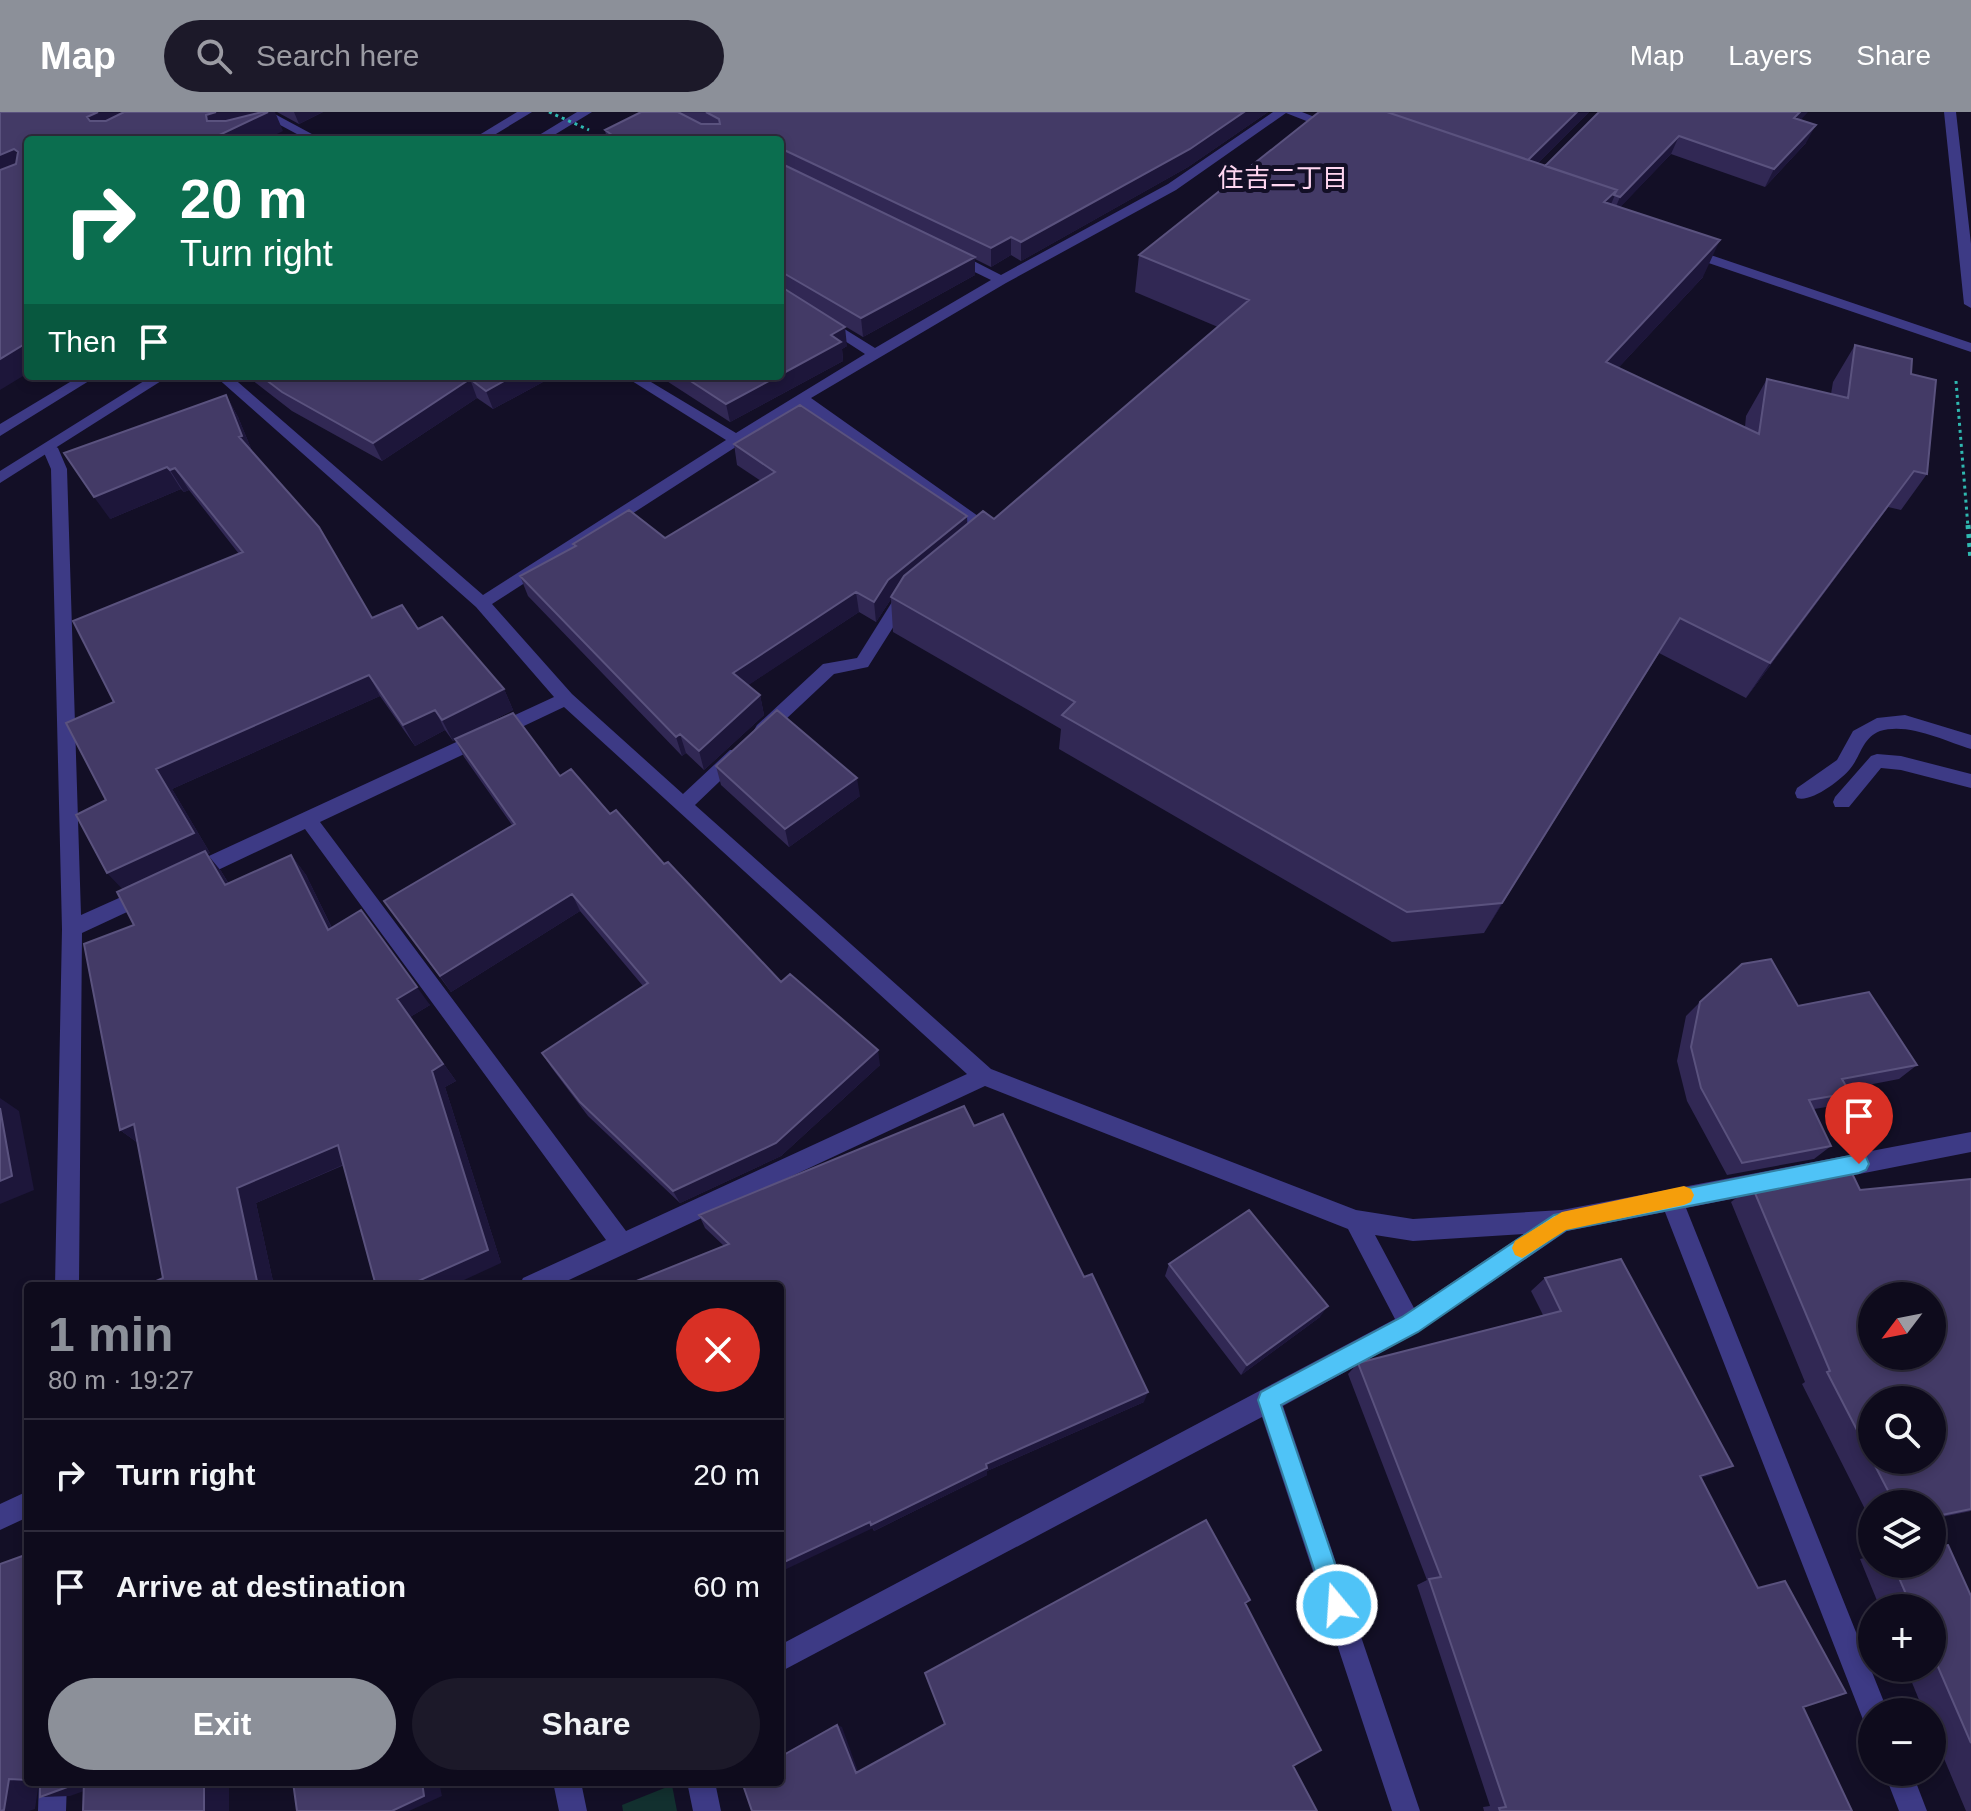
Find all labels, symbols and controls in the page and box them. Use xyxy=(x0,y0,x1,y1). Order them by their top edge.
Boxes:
search box xyxy=(164,20,724,92)
icon: search xyxy=(192,34,236,78)
text: Map xyxy=(40,35,116,77)
text: Search here xyxy=(256,39,419,72)
text: Map xyxy=(1630,40,1684,71)
text: Layers xyxy=(1728,40,1812,71)
text: Share xyxy=(1856,40,1931,71)
district label: 住吉二丁目 xyxy=(1218,163,1348,193)
text: 20 m xyxy=(180,167,308,230)
icon: right xyxy=(48,168,152,272)
text: Turn right xyxy=(180,233,333,274)
icon: arrive xyxy=(132,320,176,364)
text: Then xyxy=(48,325,116,358)
pin xyxy=(1825,1082,1893,1164)
icon: arrive xyxy=(1837,1094,1881,1138)
north arrow xyxy=(1858,1282,1946,1370)
map controls xyxy=(1858,1282,1946,1786)
text: 1 min xyxy=(48,1308,173,1361)
button: close xyxy=(676,1308,760,1392)
text: 80 m · 19:27 xyxy=(48,1365,194,1395)
button: search xyxy=(1858,1386,1946,1474)
icon: right xyxy=(48,1453,92,1497)
text: Turn right xyxy=(116,1458,255,1491)
text: 20 m xyxy=(693,1458,760,1491)
button: layers xyxy=(1858,1490,1946,1578)
position arrow xyxy=(1295,1563,1379,1647)
icon: arrive xyxy=(48,1565,92,1609)
text: Arrive at destination xyxy=(116,1570,406,1603)
text: 60 m xyxy=(693,1570,760,1603)
button: + xyxy=(1858,1594,1946,1682)
button: Exit xyxy=(48,1678,396,1770)
button: Share xyxy=(412,1678,760,1770)
button: − xyxy=(1858,1698,1946,1786)

